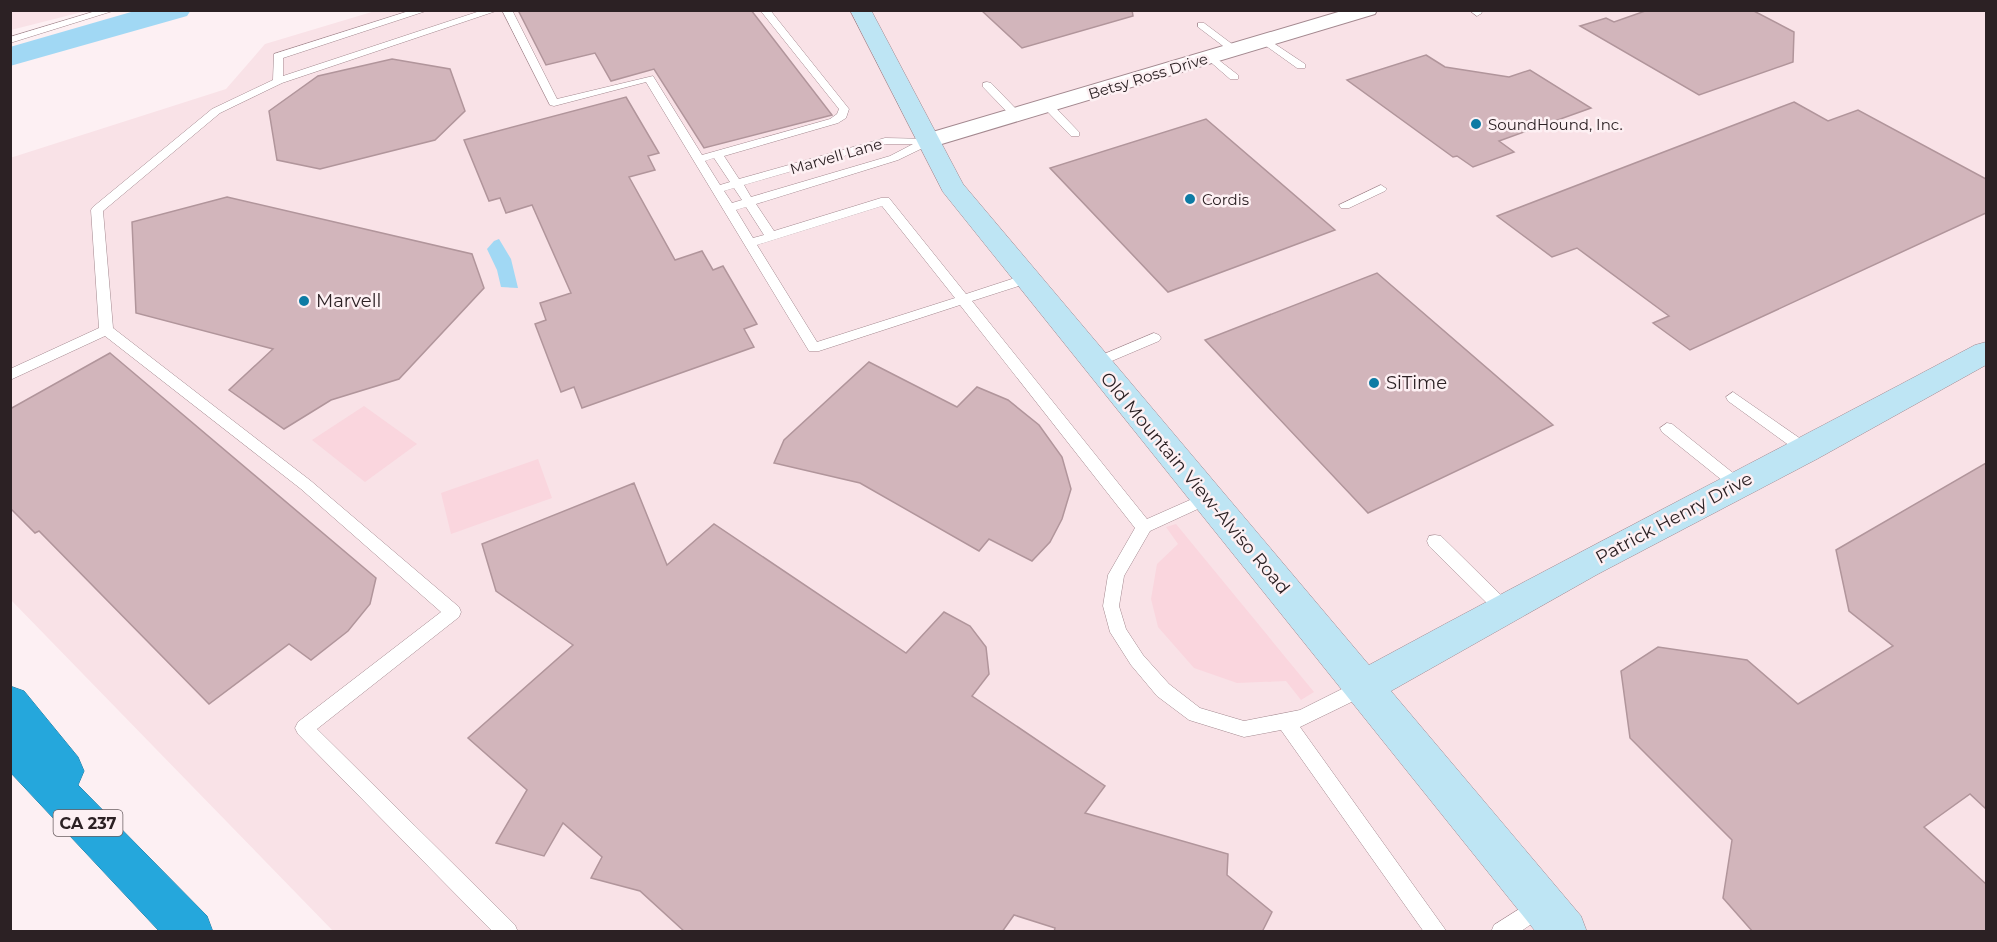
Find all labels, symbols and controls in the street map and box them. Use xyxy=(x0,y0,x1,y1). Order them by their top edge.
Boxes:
street label: Betsy Ross Drive xyxy=(1086,49,1210,103)
place label: SoundHound, Inc. xyxy=(1488,115,1623,134)
marker: SoundHound, Inc. xyxy=(1469,117,1483,131)
street label: Marvell Lane xyxy=(788,134,884,178)
place label: Cordis xyxy=(1202,190,1249,209)
marker: Cordis xyxy=(1183,192,1197,206)
place label: Marvell xyxy=(316,290,381,312)
marker: Marvell xyxy=(297,294,311,308)
street label: Old Mountain View-Alviso Road xyxy=(1096,368,1294,598)
place label: SiTime xyxy=(1386,372,1447,394)
marker: SiTime xyxy=(1367,376,1381,390)
street label: Patrick Henry Drive xyxy=(1592,467,1756,569)
road number: CA 237 xyxy=(54,810,122,836)

